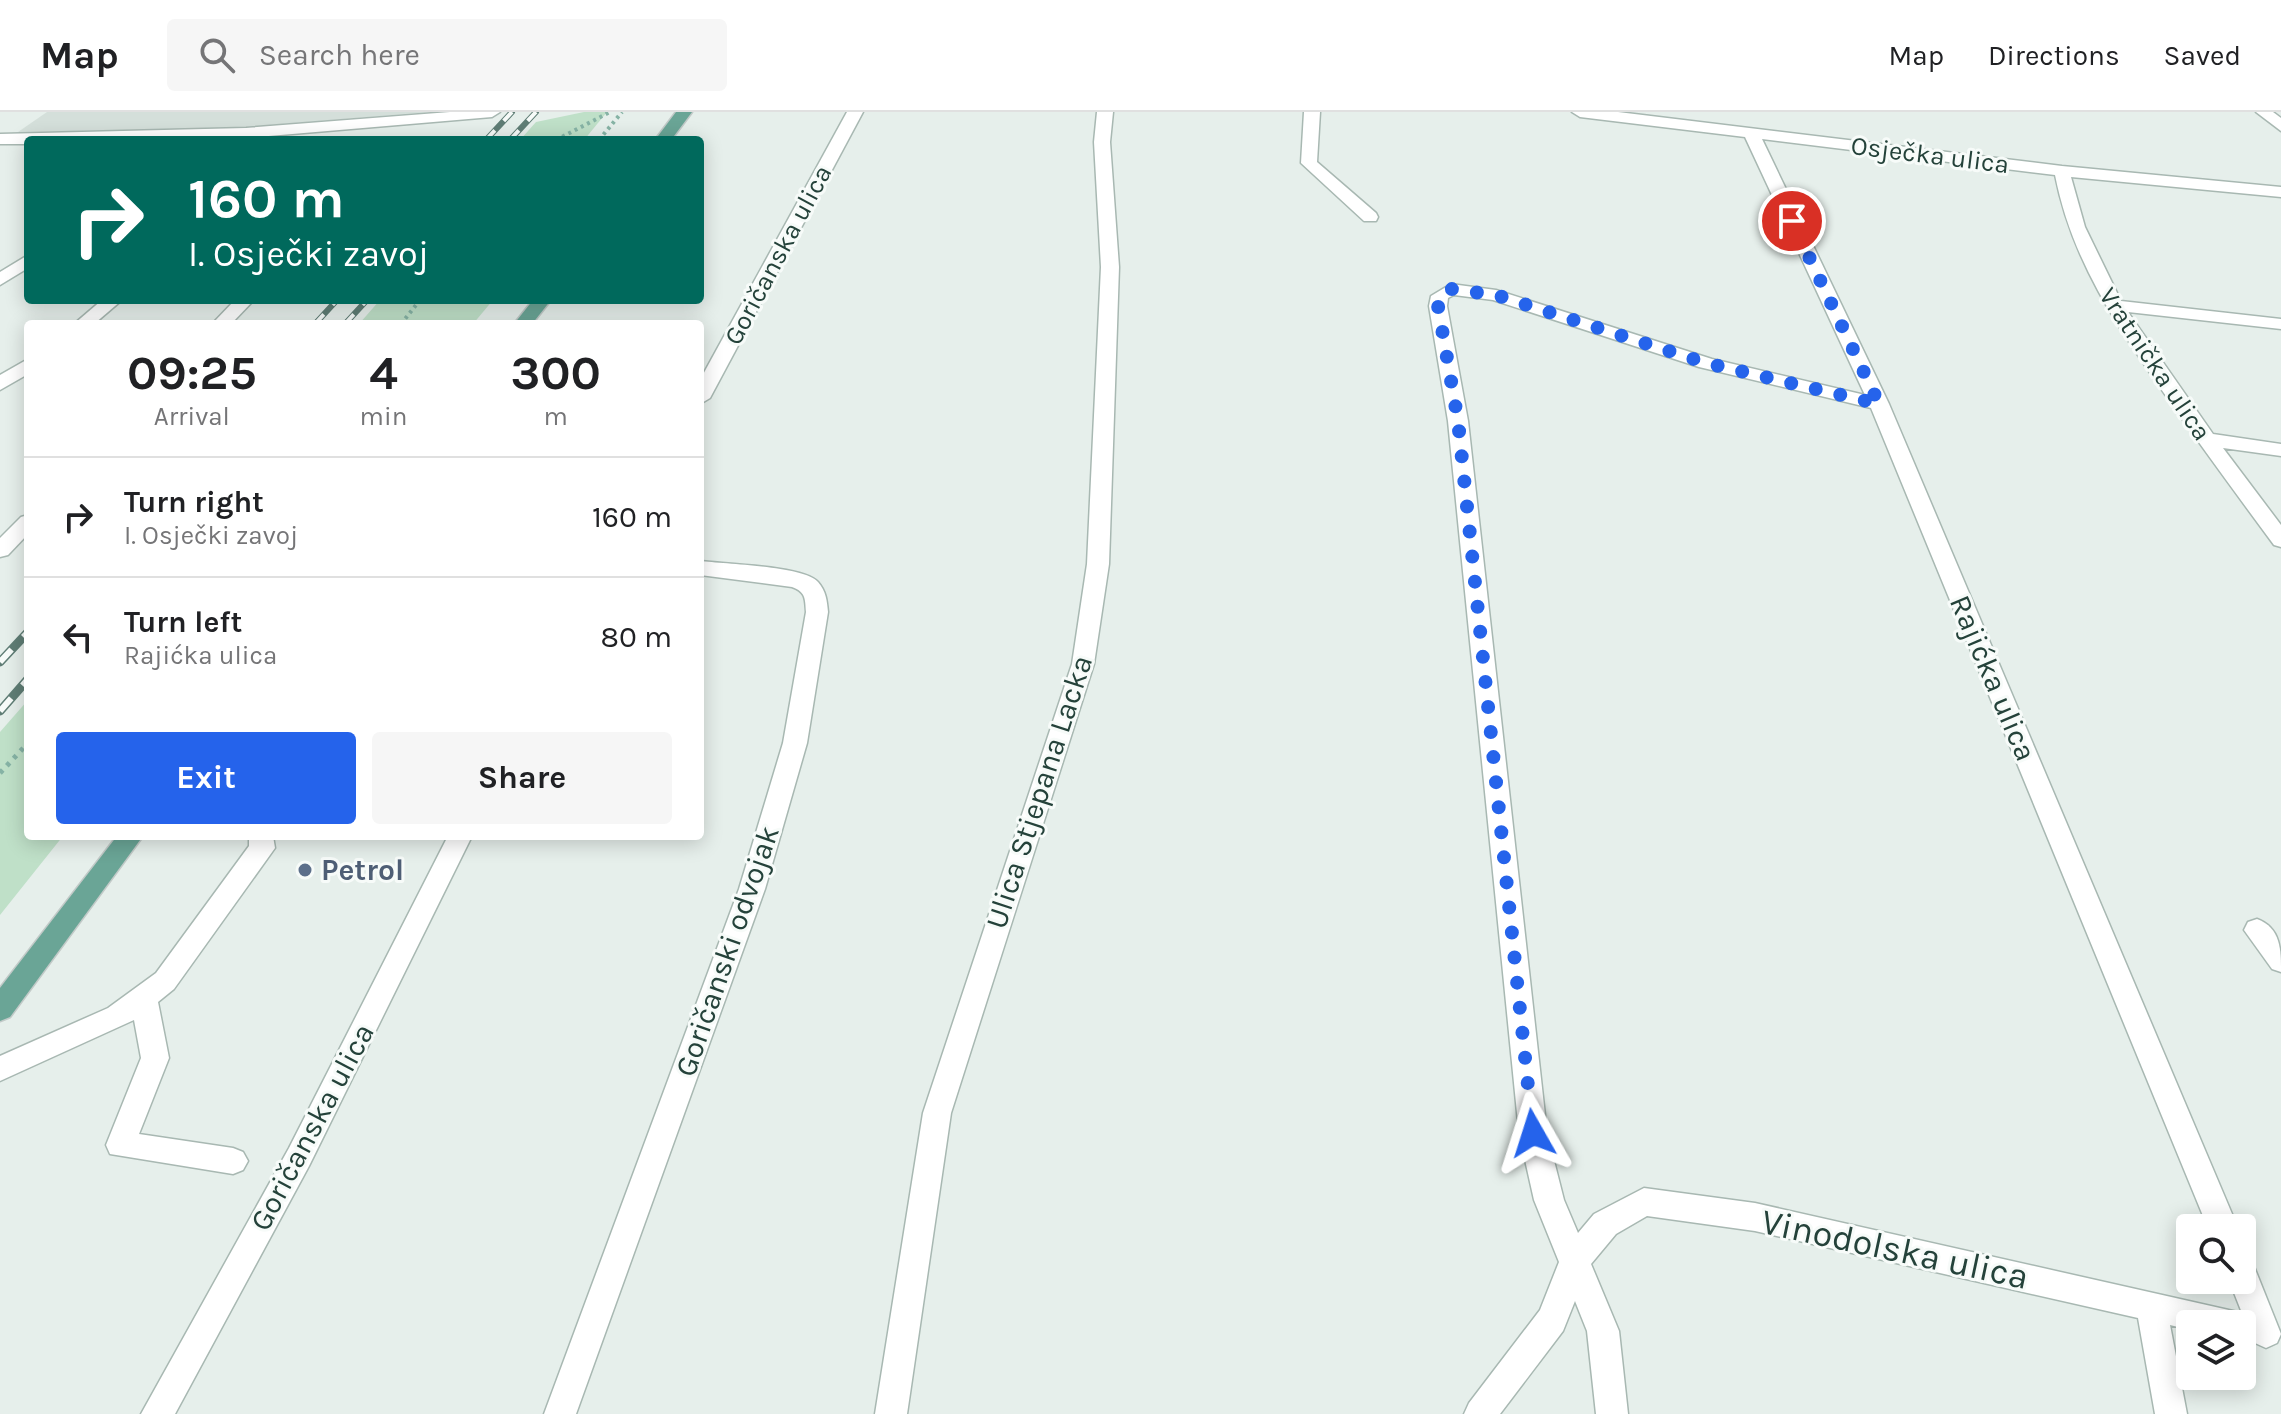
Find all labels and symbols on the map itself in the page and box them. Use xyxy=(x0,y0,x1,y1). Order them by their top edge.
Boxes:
street label: Osječka ulica xyxy=(1849,130,2011,180)
street label: Goričanska ulica xyxy=(718,160,838,350)
pin xyxy=(1758,187,1826,255)
street label: Vratnička ulica xyxy=(2092,281,2218,447)
street label: Rajićka ulica xyxy=(1942,590,2044,766)
street label: Ulica Stjepana Lacka xyxy=(978,651,1100,933)
street label: Goričanski odvojak xyxy=(667,821,787,1081)
place label: Petrol xyxy=(321,852,404,888)
marker: Petrol xyxy=(296,861,314,879)
street label: Goričanska ulica xyxy=(242,1017,382,1237)
position arrow xyxy=(1491,1091,1575,1175)
street label: Vinodolska ulica xyxy=(1758,1200,2032,1298)

